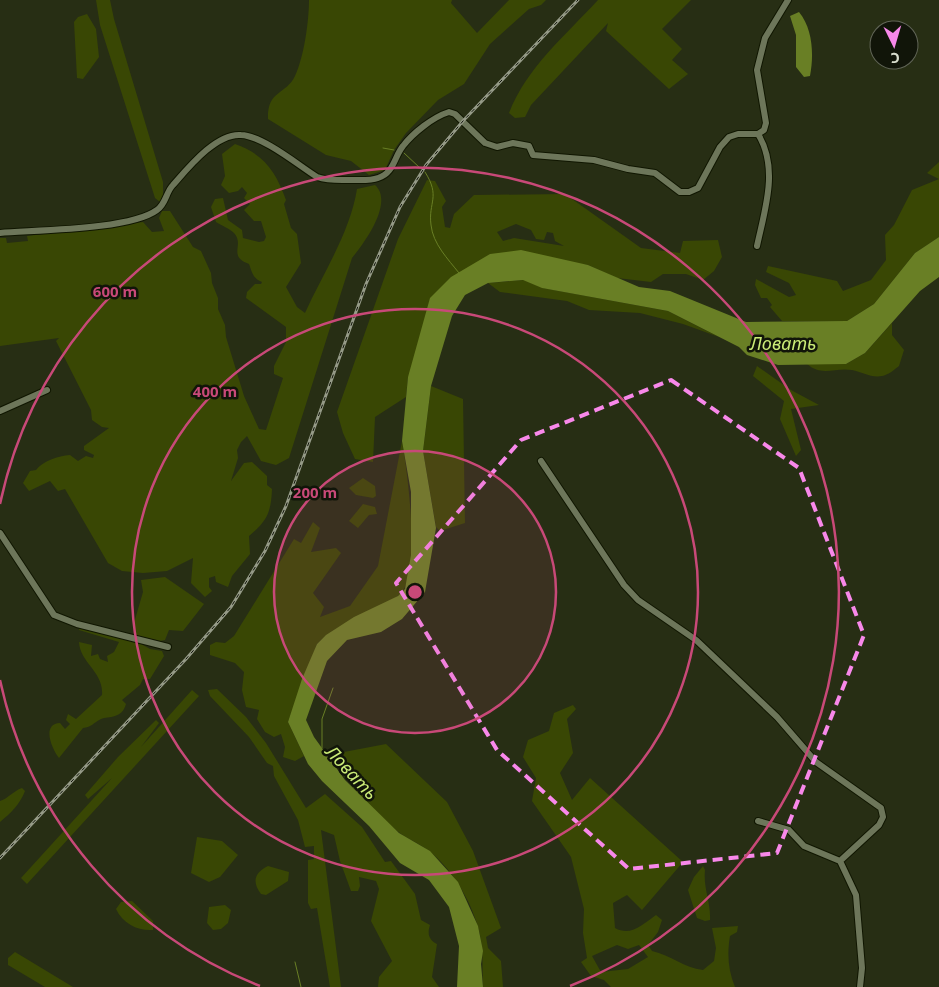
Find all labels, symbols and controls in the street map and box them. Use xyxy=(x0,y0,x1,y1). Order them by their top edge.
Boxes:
north arrow xyxy=(869,20,919,70)
text: С xyxy=(890,49,901,68)
text: 600 m xyxy=(93,281,137,301)
water label: Ловать xyxy=(749,331,816,355)
text: 400 m xyxy=(193,381,237,401)
text: 200 m xyxy=(293,482,337,502)
centre of rings xyxy=(406,583,424,601)
water label: Ловать xyxy=(320,739,383,804)

